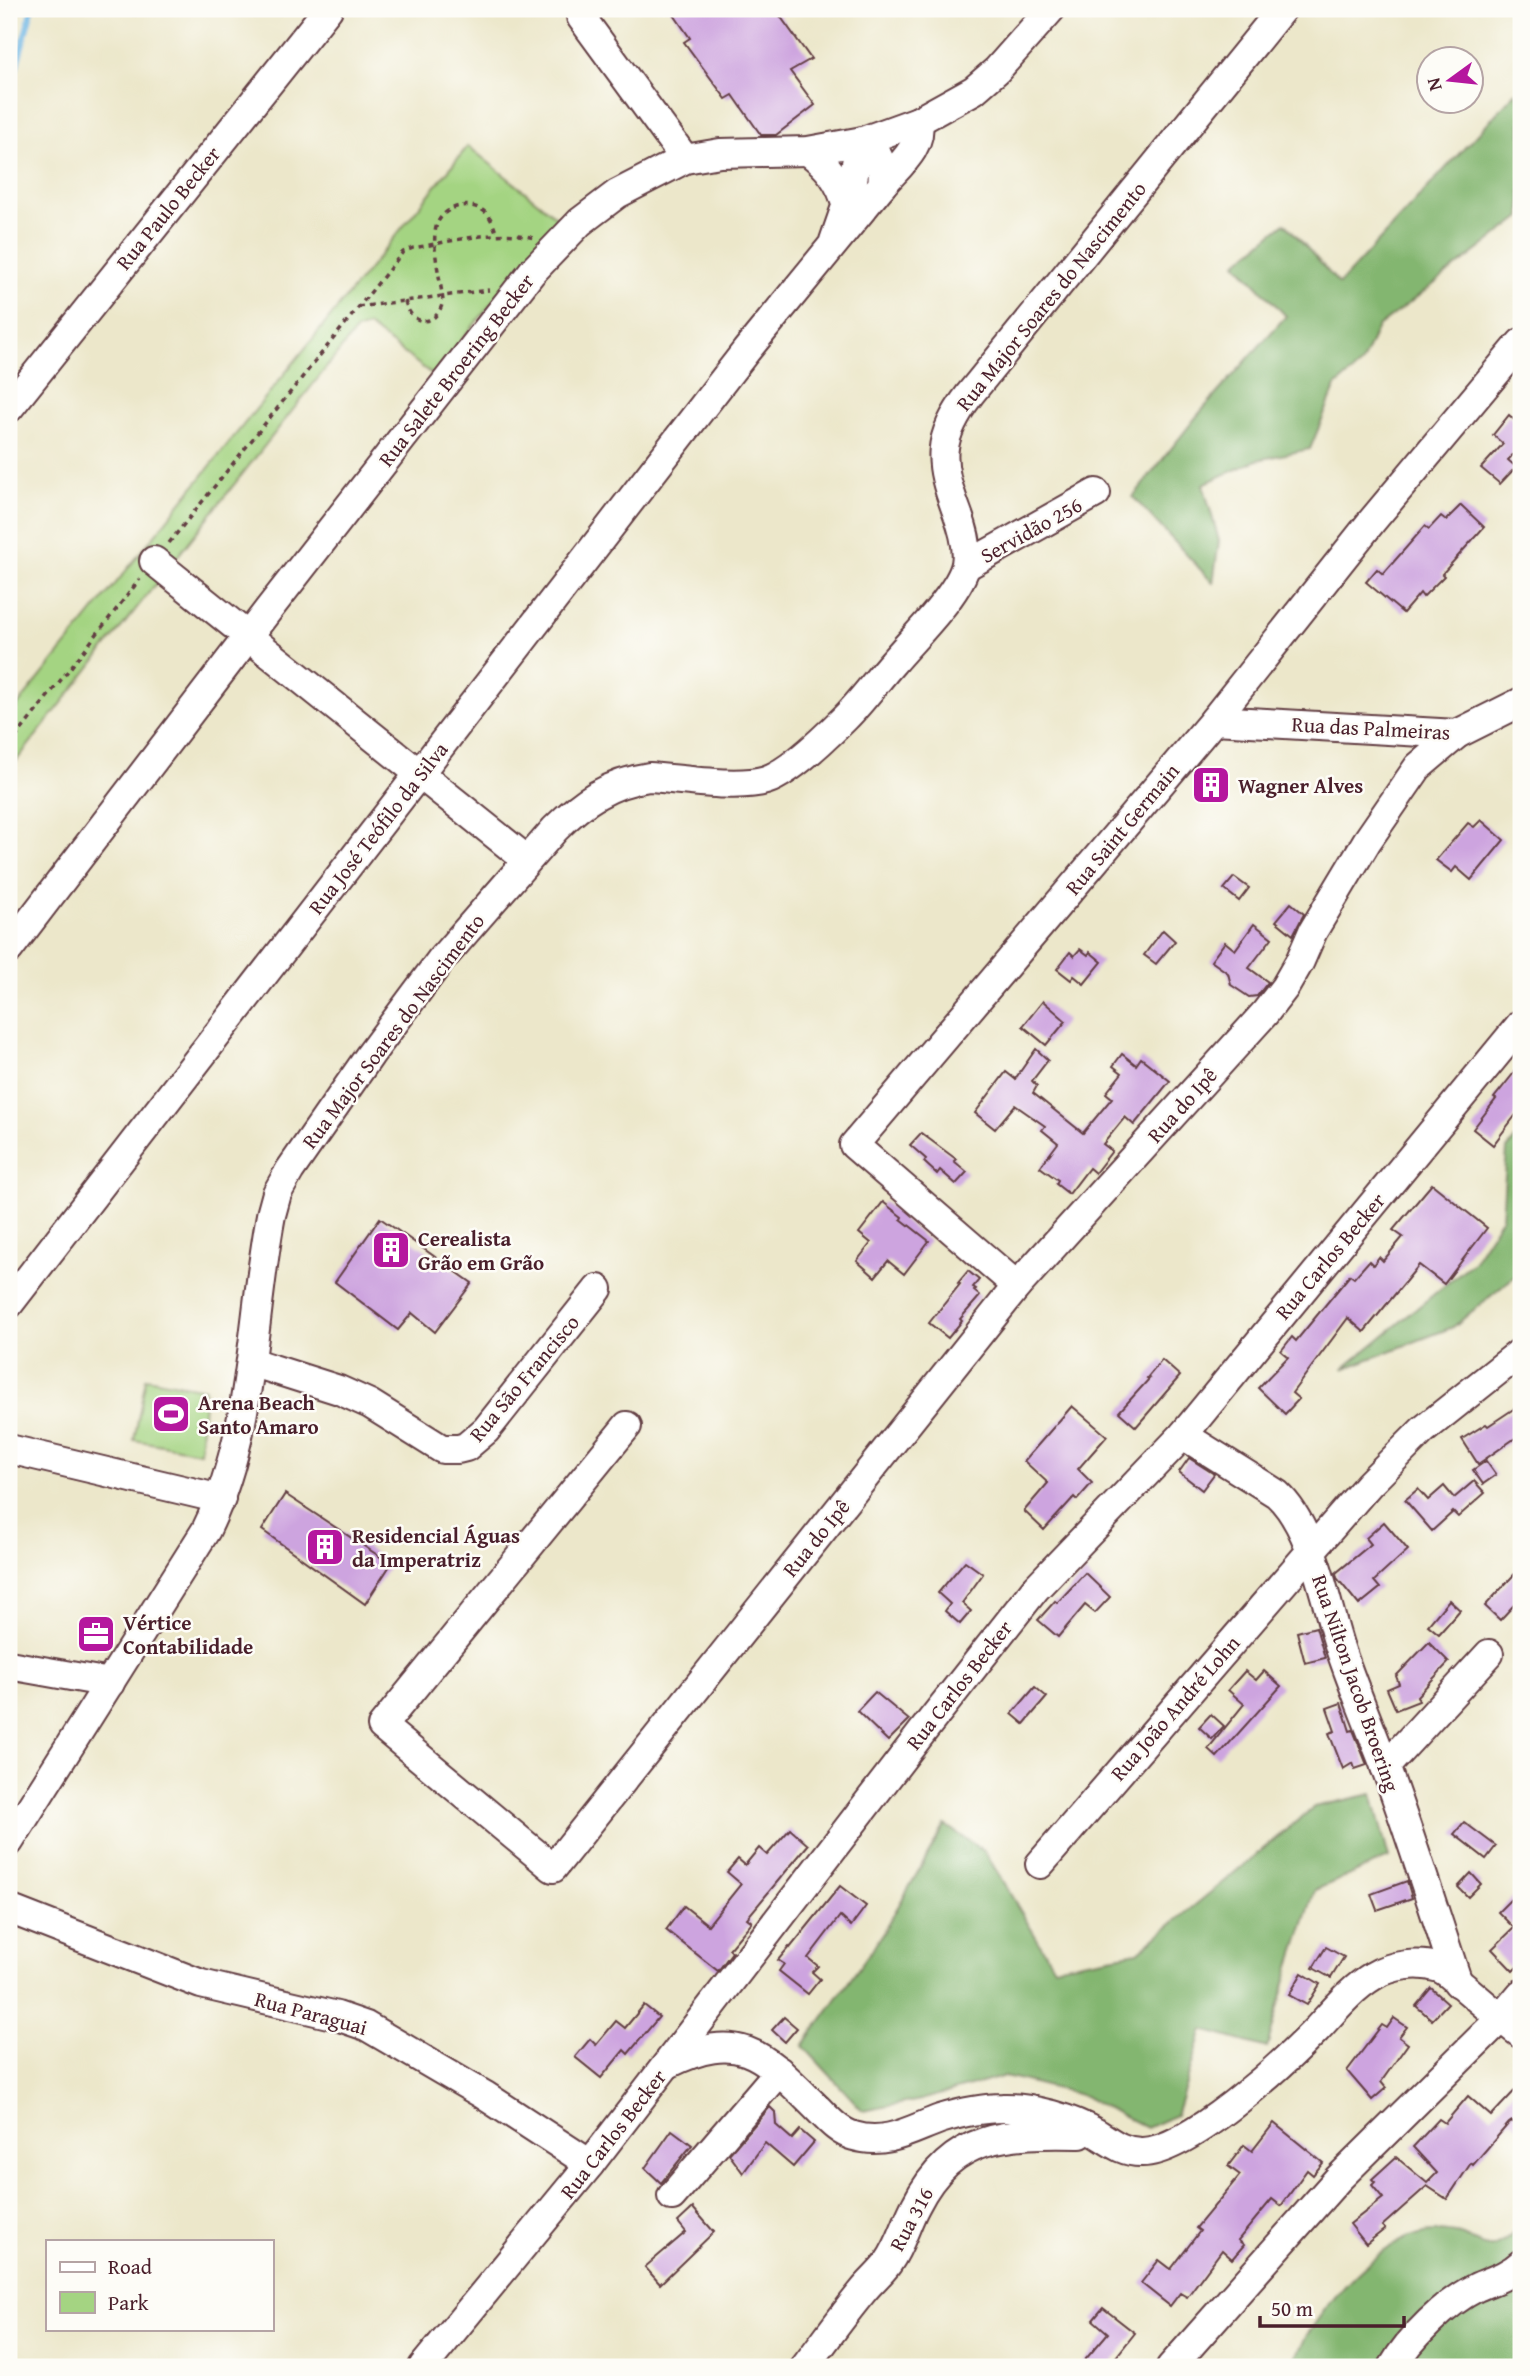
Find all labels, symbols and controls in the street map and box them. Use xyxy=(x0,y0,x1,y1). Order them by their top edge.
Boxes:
north arrow xyxy=(1414,46,1484,116)
text: N xyxy=(1418,74,1449,94)
street label: Rua Paulo Becker xyxy=(108,139,228,277)
street label: Rua Major Soares do Nascimento xyxy=(948,175,1154,417)
street label: Rua Salete Broering Becker xyxy=(371,267,542,473)
street label: Servidão 256 xyxy=(975,489,1087,571)
street label: Rua das Palmeiras xyxy=(1291,708,1451,748)
street label: Rua José Teófilo da Silva xyxy=(301,735,455,921)
street label: Rua Saint Germain xyxy=(1058,756,1187,902)
building icon: Wagner Alves xyxy=(1190,764,1232,806)
place label: Wagner Alves xyxy=(1238,770,1363,801)
street label: Rua Major Soares do Nascimento xyxy=(294,907,492,1155)
street label: Rua do Ipê xyxy=(1140,1060,1224,1150)
street label: Rua Carlos Becker xyxy=(1268,1186,1393,1326)
place label: Cerealista Grão em Grão xyxy=(418,1223,544,1278)
building icon: Cerealista Grão em Grão xyxy=(370,1229,412,1271)
street label: Rua São Francisco xyxy=(462,1308,586,1448)
place label: Arena Beach Santo Amaro xyxy=(198,1387,319,1442)
sports icon: Arena Beach Santo Amaro xyxy=(150,1393,192,1435)
street label: Rua do Ipê xyxy=(775,1492,857,1584)
place label: Residencial Águas da Imperatriz xyxy=(352,1520,520,1575)
building icon: Residencial Águas da Imperatriz xyxy=(304,1526,346,1568)
street label: Rua Nilton Jacob Broering xyxy=(1304,1570,1408,1796)
place label: Vértice Contabilidade xyxy=(123,1607,253,1662)
office icon: Vértice Contabilidade xyxy=(75,1613,117,1655)
street label: Rua Carlos Becker xyxy=(898,1613,1020,1756)
street label: Rua João André Lohn xyxy=(1103,1628,1247,1788)
street label: Rua Paraguai xyxy=(251,1983,371,2043)
street label: Rua Carlos Becker xyxy=(552,2062,674,2205)
street label: Rua 316 xyxy=(881,2182,941,2256)
legend xyxy=(46,2240,273,2330)
text: Road xyxy=(108,2251,153,2282)
scale bar xyxy=(1260,2285,1404,2329)
text: Park xyxy=(108,2287,149,2318)
text: 50 m xyxy=(1271,2293,1313,2324)

